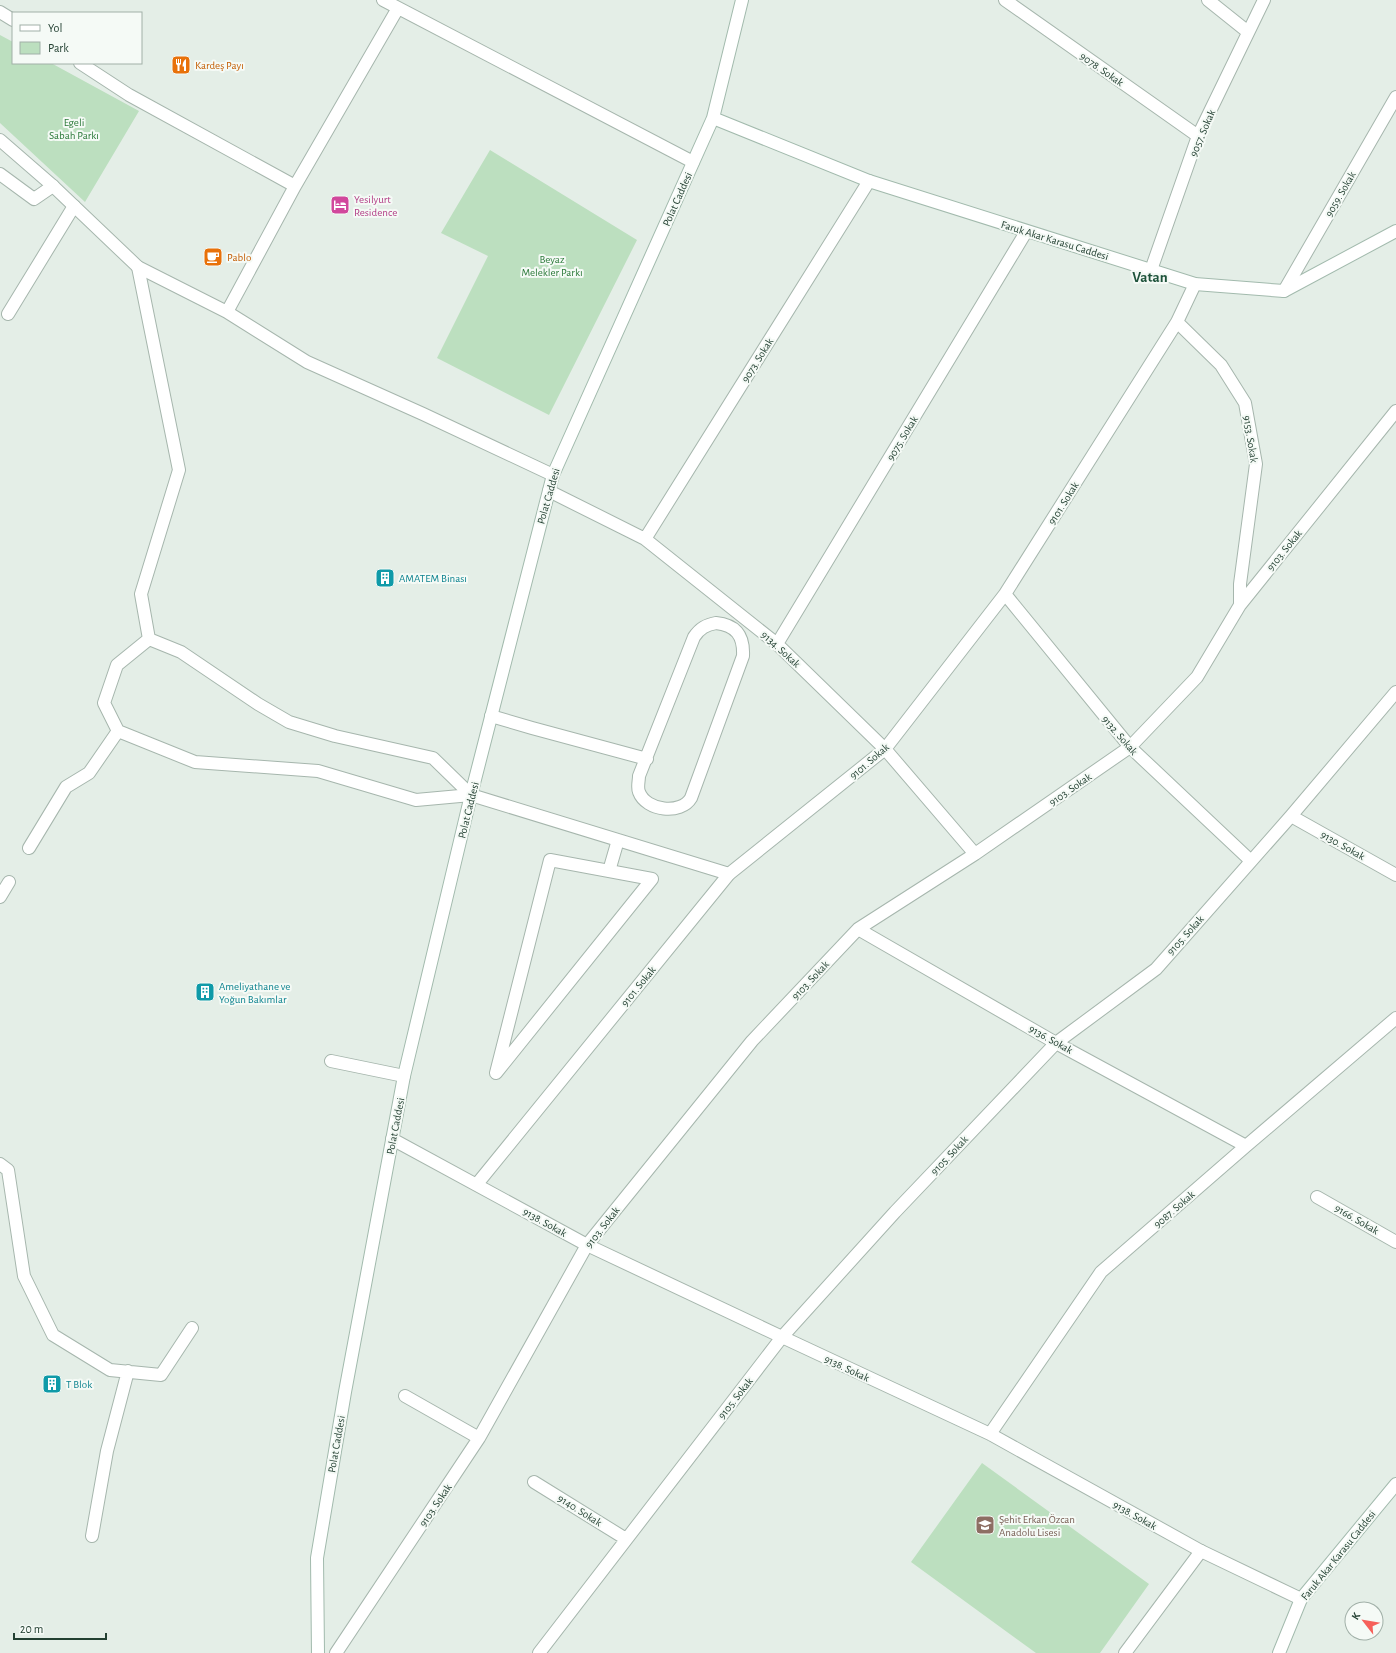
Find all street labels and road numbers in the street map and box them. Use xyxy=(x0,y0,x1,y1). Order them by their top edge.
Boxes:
street label: 9078. Sokak xyxy=(1078,50,1126,88)
street label: 9057. Sokak xyxy=(1188,108,1217,158)
street label: 9059. Sokak xyxy=(1323,170,1358,219)
street label: Polat Caddesi xyxy=(661,171,694,228)
street label: Faruk Akar Karasu Caddesi xyxy=(1000,219,1110,262)
street label: 9073. Sokak xyxy=(740,336,775,384)
street label: 9075. Sokak xyxy=(885,414,920,462)
street label: 9153. Sokak xyxy=(1241,415,1260,463)
street label: Polat Caddesi xyxy=(535,467,562,525)
street label: 9101. Sokak xyxy=(1046,480,1081,527)
street label: 9103. Sokak xyxy=(1265,528,1304,573)
street label: 9134. Sokak xyxy=(759,629,802,670)
street label: 9132. Sokak xyxy=(1100,714,1140,757)
street label: 9101. Sokak xyxy=(848,741,891,781)
street label: 9103. Sokak xyxy=(1047,771,1093,808)
street label: Polat Caddesi xyxy=(456,781,481,839)
street label: 9130. Sokak xyxy=(1319,829,1367,862)
street label: 9105. Sokak xyxy=(1165,913,1206,957)
street label: 9103. Sokak xyxy=(790,959,831,1002)
street label: 9101. Sokak xyxy=(619,964,658,1008)
street label: 9136. Sokak xyxy=(1027,1023,1075,1056)
street label: Polat Caddesi xyxy=(385,1097,406,1156)
street label: 9105. Sokak xyxy=(929,1134,970,1177)
street label: 9087. Sokak xyxy=(1152,1189,1197,1230)
street label: 9166. Sokak xyxy=(1333,1202,1381,1236)
street label: 9103. Sokak xyxy=(583,1205,622,1250)
street label: 9138. Sokak xyxy=(521,1206,569,1239)
street label: 9138. Sokak xyxy=(823,1353,871,1384)
street label: 9105. Sokak xyxy=(716,1376,755,1421)
street label: Polat Caddesi xyxy=(326,1415,347,1473)
street label: 9103. Sokak xyxy=(417,1482,454,1529)
street label: 9140. Sokak xyxy=(556,1493,604,1528)
street label: 9138. Sokak xyxy=(1111,1499,1159,1532)
street label: Faruk Akar Karasu Caddesi xyxy=(1299,1508,1378,1602)

